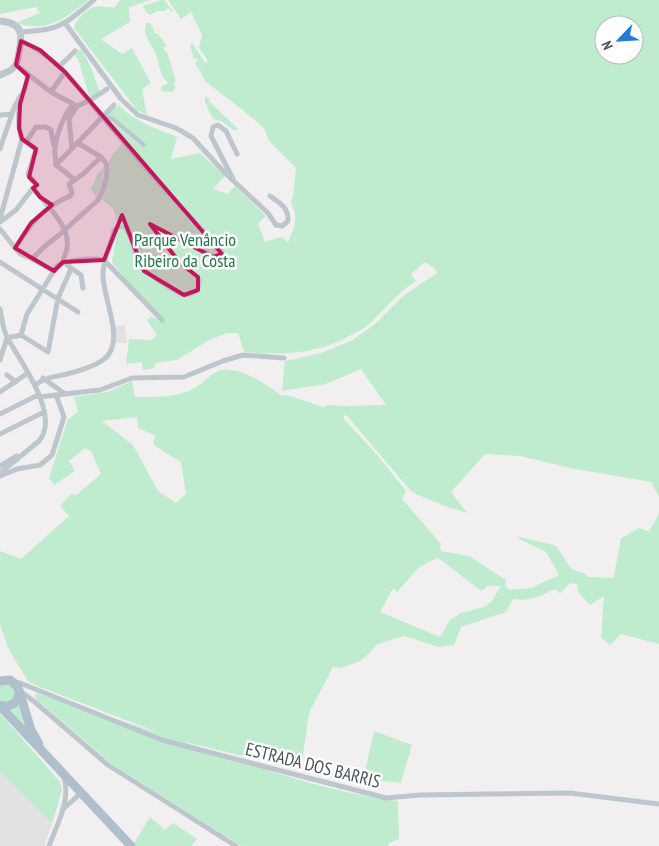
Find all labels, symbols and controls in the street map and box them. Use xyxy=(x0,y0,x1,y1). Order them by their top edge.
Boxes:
north arrow xyxy=(594,15,644,65)
text: N xyxy=(597,38,617,53)
park label: Parque Venâncio Ribeiro da Costa xyxy=(134,228,236,272)
street label: ESTRADA DOS BARRIS xyxy=(243,737,383,793)

